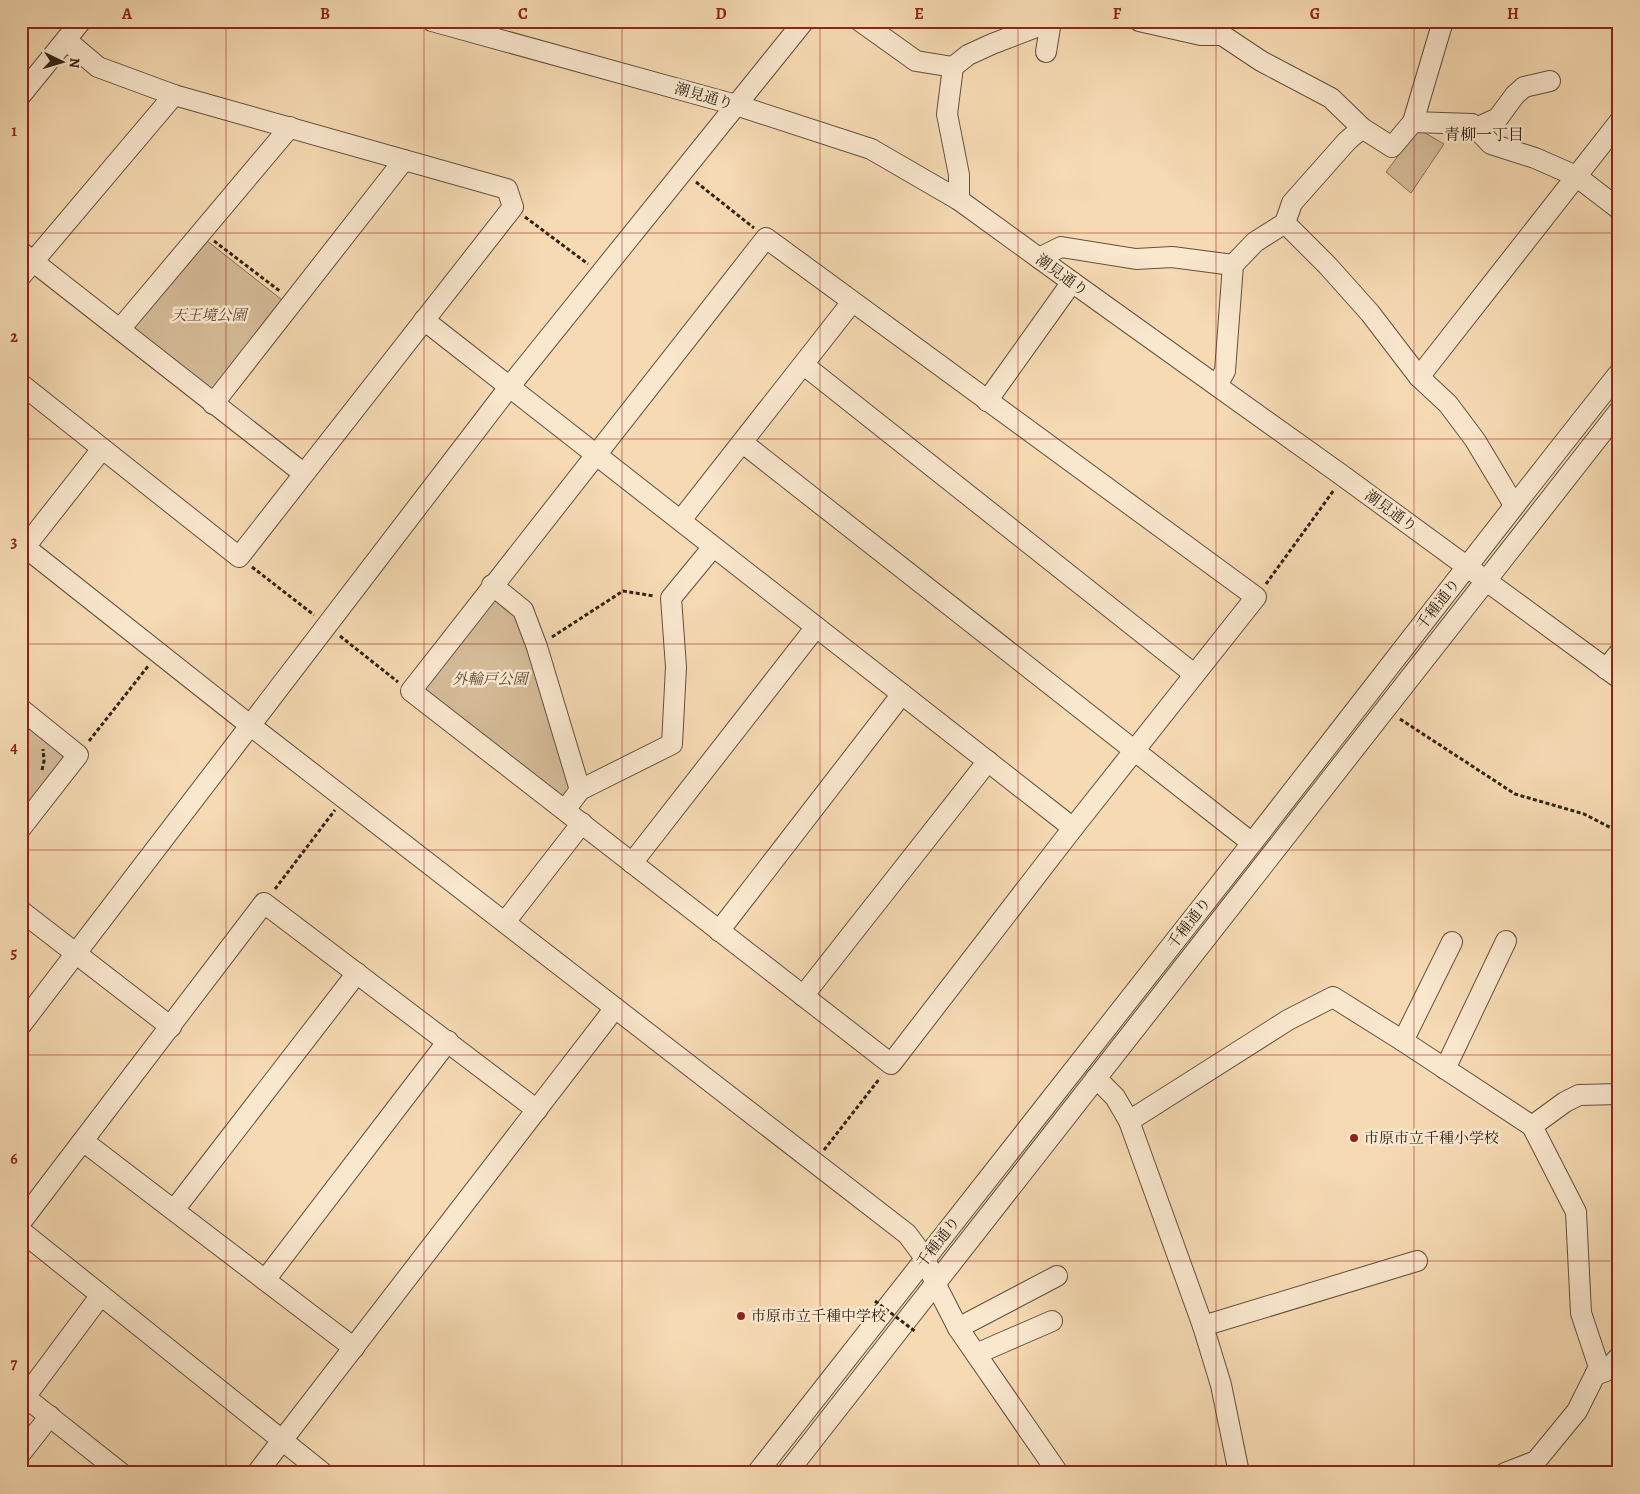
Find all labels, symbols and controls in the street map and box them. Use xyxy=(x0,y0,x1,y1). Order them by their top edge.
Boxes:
text: A xyxy=(121,3,133,25)
text: B xyxy=(320,3,330,25)
text: C xyxy=(518,3,528,25)
text: D xyxy=(715,3,727,25)
text: E xyxy=(914,3,924,25)
text: F xyxy=(1113,3,1122,25)
text: G xyxy=(1310,3,1320,25)
text: H xyxy=(1507,3,1519,25)
north arrow xyxy=(38,38,88,88)
text: N xyxy=(65,57,84,69)
street label: 潮見通り xyxy=(672,78,736,114)
text: 1 xyxy=(11,120,17,142)
district label: 青柳一丁目 xyxy=(1444,124,1524,146)
street label: 潮見通り xyxy=(1032,249,1092,301)
park label: 天王境公園 xyxy=(171,305,249,325)
text: 2 xyxy=(10,326,18,348)
street label: 潮見通り xyxy=(1361,485,1421,537)
text: 3 xyxy=(11,531,18,553)
street label: 千種通り xyxy=(1412,574,1464,634)
park label: 外輪戸公園 xyxy=(452,669,530,689)
text: 4 xyxy=(10,737,18,759)
street label: 千種通り xyxy=(1163,893,1215,953)
text: 5 xyxy=(11,942,18,964)
place label: 市原市立千種小学校 xyxy=(1364,1128,1499,1148)
marker: 市原市立千種小学校 xyxy=(1348,1132,1360,1144)
text: 6 xyxy=(10,1148,18,1170)
street label: 千種通り xyxy=(912,1212,964,1272)
place label: 市原市立千種中学校 xyxy=(751,1306,886,1326)
marker: 市原市立千種中学校 xyxy=(735,1310,747,1322)
text: 7 xyxy=(11,1353,18,1375)

